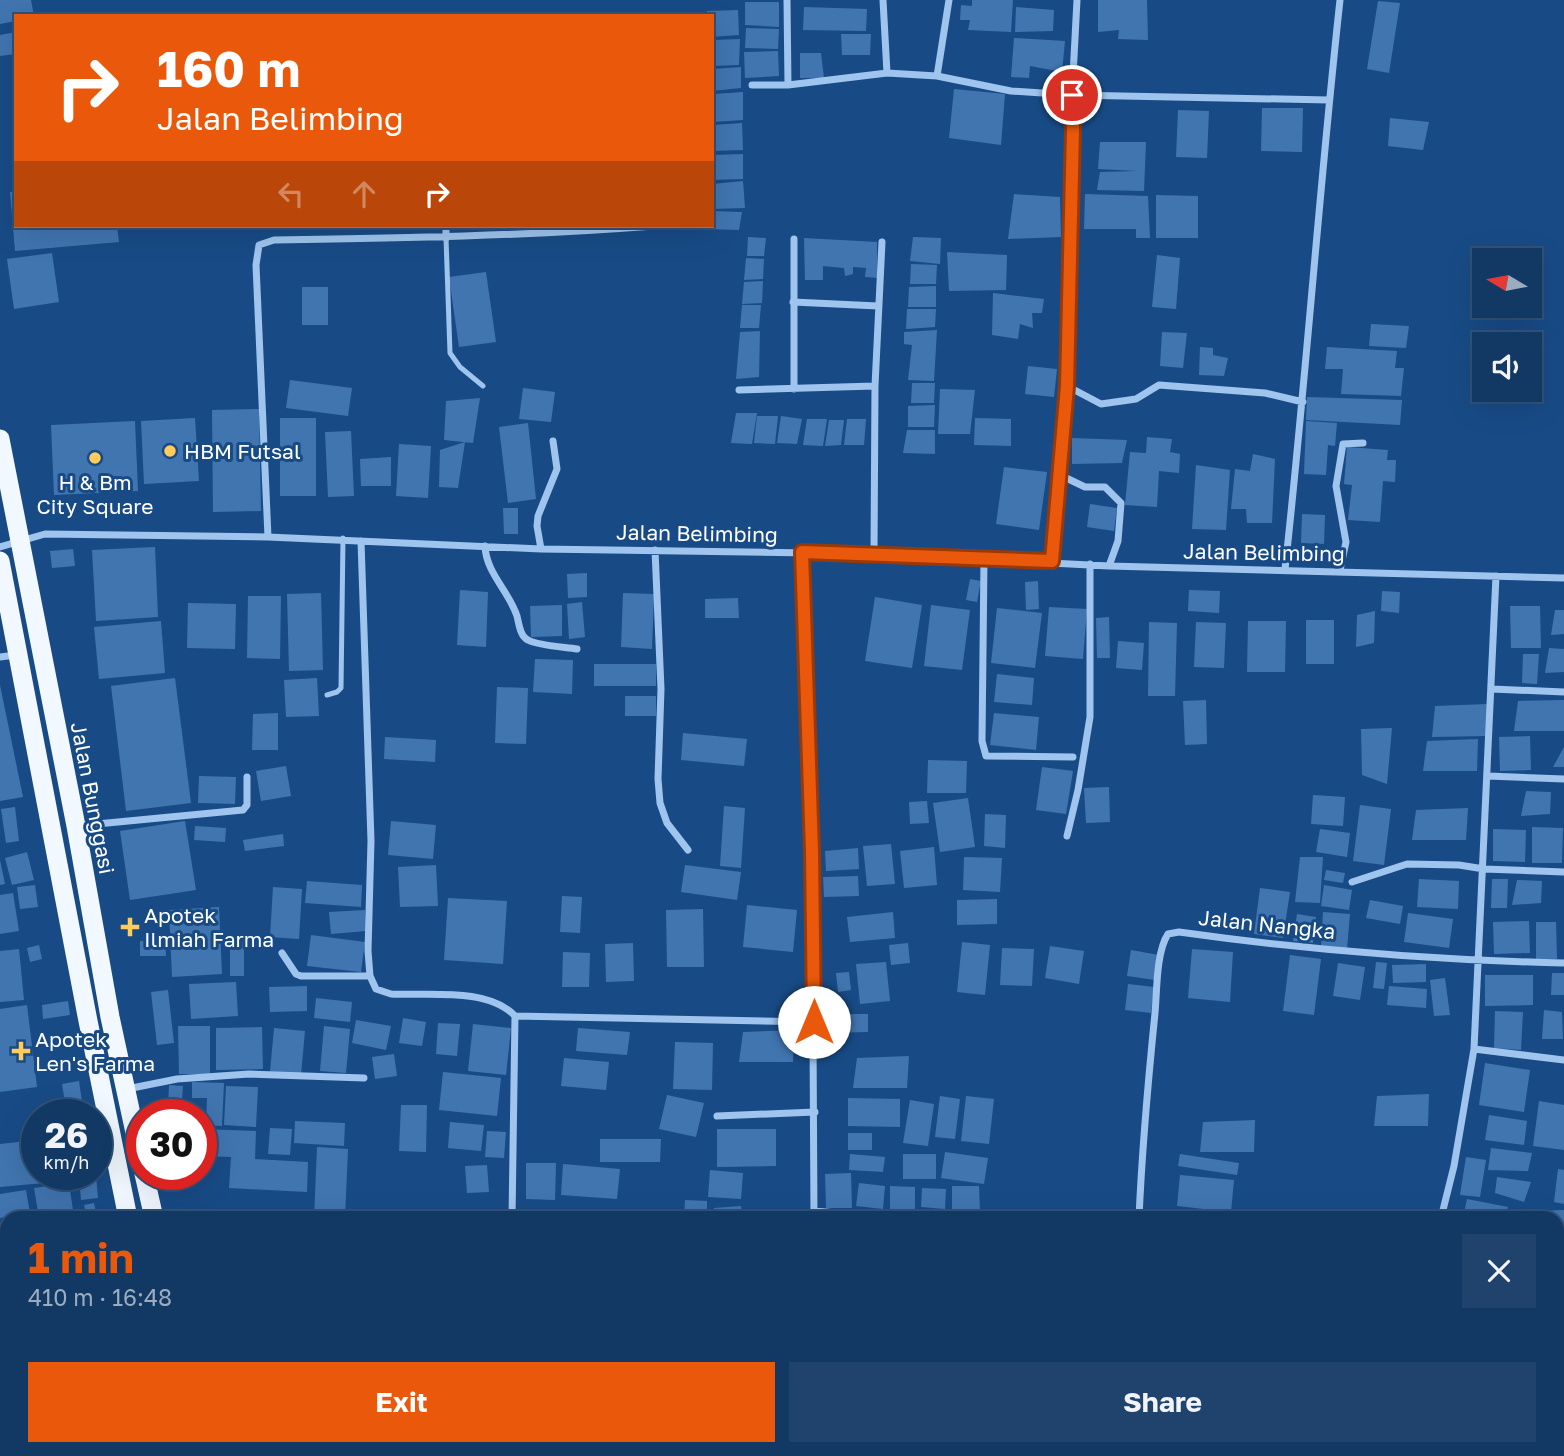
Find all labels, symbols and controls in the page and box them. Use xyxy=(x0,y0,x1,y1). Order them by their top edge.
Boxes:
text: 160 m xyxy=(157,39,300,98)
icon: right xyxy=(42,42,133,133)
pin xyxy=(1042,65,1102,125)
icon: arrive xyxy=(1053,76,1091,114)
text: Jalan Belimbing xyxy=(157,99,404,137)
icon: left xyxy=(272,175,310,213)
icon: ahead xyxy=(345,175,383,213)
icon: right xyxy=(418,175,456,213)
north arrow xyxy=(1472,248,1542,318)
map controls xyxy=(1472,248,1542,402)
button: sound xyxy=(1472,332,1542,402)
place label: HBM Futsal xyxy=(184,438,301,464)
marker: HBM Futsal xyxy=(162,443,178,459)
marker: H & Bm City Square xyxy=(87,450,103,466)
place label: H & Bm City Square xyxy=(37,469,153,519)
street label: Jalan Belimbing xyxy=(616,519,778,547)
street label: Jalan Belimbing xyxy=(1183,538,1345,566)
street label: Jalan Bunggasi xyxy=(66,720,120,876)
place label: Apotek Ilmiah Farma xyxy=(144,902,274,952)
street label: Jalan Nangka xyxy=(1197,904,1337,944)
marker: Apotek Ilmiah Farma xyxy=(122,919,138,935)
position arrow xyxy=(777,985,851,1059)
place label: Apotek Len's Farma xyxy=(35,1026,155,1076)
marker: Apotek Len's Farma xyxy=(13,1043,29,1059)
speed limit sign: 30 xyxy=(126,1099,217,1190)
text: 26 xyxy=(45,1114,88,1156)
text: km/h xyxy=(44,1151,89,1173)
text: 1 min xyxy=(28,1232,134,1282)
button: close xyxy=(1462,1234,1536,1308)
text: 410 m · 16:48 xyxy=(28,1283,172,1311)
button: Exit xyxy=(28,1362,775,1442)
button: Share xyxy=(789,1362,1536,1442)

